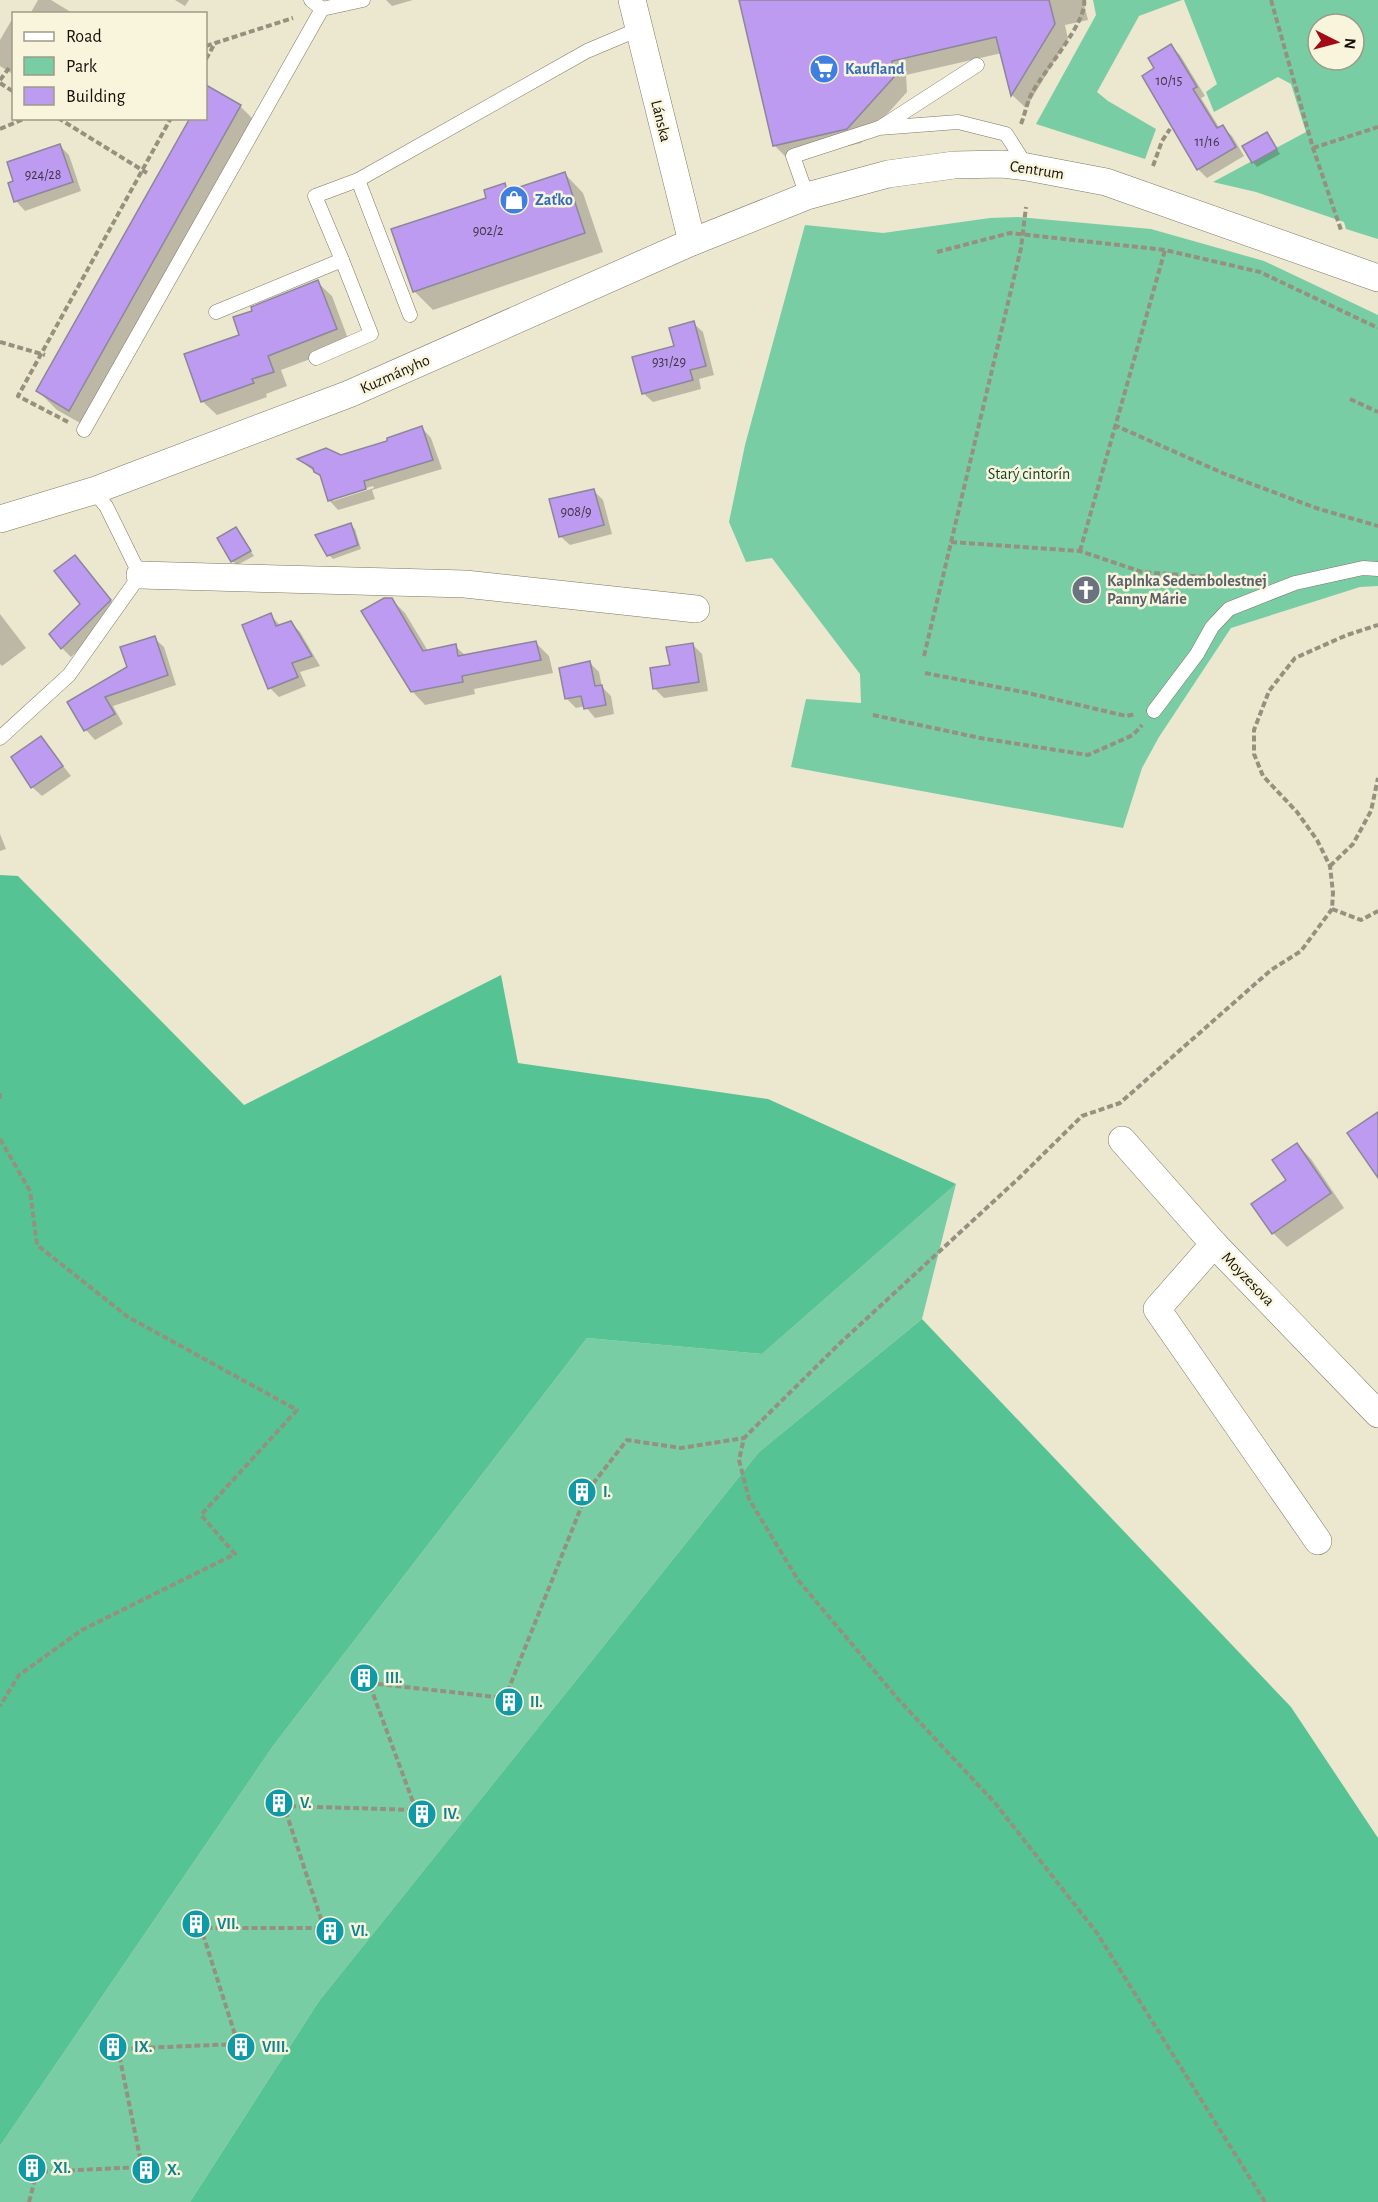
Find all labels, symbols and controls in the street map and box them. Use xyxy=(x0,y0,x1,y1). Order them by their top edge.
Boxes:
legend xyxy=(12,12,207,120)
north arrow xyxy=(1306,12,1366,72)
text: Road xyxy=(66,28,102,46)
text: N xyxy=(1341,37,1358,50)
supermarket icon: Kaufland xyxy=(808,53,840,85)
text: Park xyxy=(66,58,98,76)
place label: Kaufland xyxy=(845,61,905,77)
house number: 10/15 xyxy=(1156,74,1183,88)
text: Building xyxy=(66,88,126,106)
street label: Lánska xyxy=(648,98,674,144)
house number: 11/16 xyxy=(1194,135,1220,149)
street label: Centrum xyxy=(1009,158,1065,182)
house number: 924/28 xyxy=(25,168,61,182)
shop icon: Zaťko xyxy=(498,184,530,216)
place label: Zaťko xyxy=(535,192,573,208)
house number: 902/2 xyxy=(473,224,503,238)
street label: Kuzmányho xyxy=(358,352,433,397)
house number: 931/29 xyxy=(652,355,686,369)
park label: Starý cintorín xyxy=(988,466,1070,483)
house number: 908/9 xyxy=(560,505,592,519)
place label: Kaplnka Sedembolestnej Panny Márie xyxy=(1107,573,1267,608)
church icon: Kaplnka Sedembolestnej Panny Márie xyxy=(1070,574,1102,606)
street label: Moyzesova xyxy=(1218,1249,1277,1310)
building icon: I. xyxy=(566,1476,598,1508)
place label: I. xyxy=(603,1484,611,1500)
building icon: III. xyxy=(348,1662,380,1694)
place label: III. xyxy=(385,1670,402,1686)
building icon: II. xyxy=(493,1686,525,1718)
place label: II. xyxy=(530,1694,543,1710)
building icon: V. xyxy=(263,1787,295,1819)
place label: V. xyxy=(300,1795,312,1811)
building icon: IV. xyxy=(406,1798,438,1830)
place label: IV. xyxy=(443,1806,459,1822)
building icon: VII. xyxy=(180,1908,212,1940)
building icon: VI. xyxy=(314,1915,346,1947)
place label: VII. xyxy=(217,1916,239,1932)
place label: VI. xyxy=(351,1923,368,1939)
building icon: IX. xyxy=(97,2031,129,2063)
building icon: VIII. xyxy=(225,2031,257,2063)
place label: IX. xyxy=(134,2039,152,2055)
place label: VIII. xyxy=(262,2039,289,2055)
building icon: XI. xyxy=(16,2152,48,2184)
building icon: X. xyxy=(130,2154,162,2186)
place label: XI. xyxy=(53,2160,71,2176)
place label: X. xyxy=(167,2162,181,2178)

